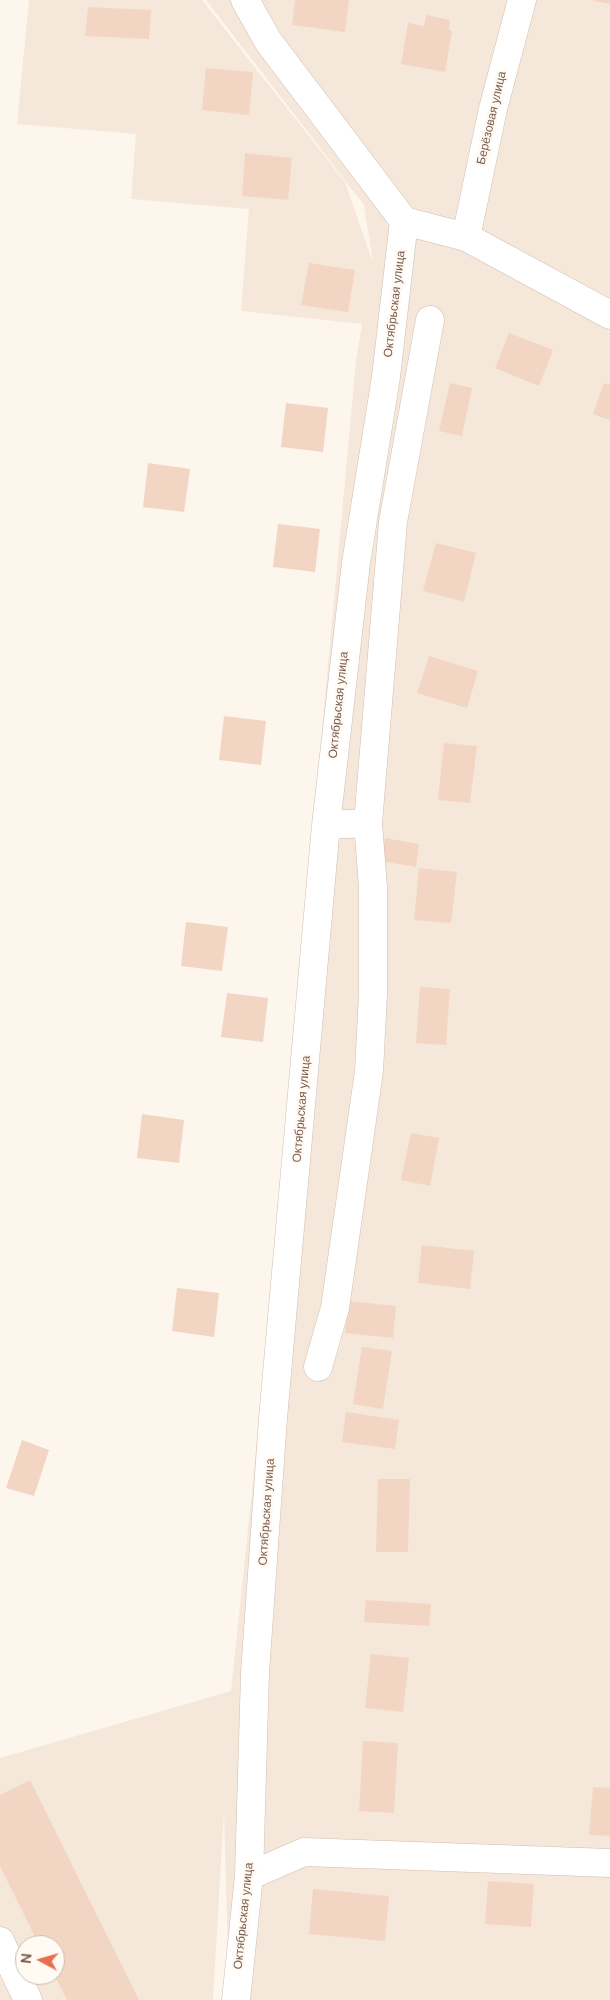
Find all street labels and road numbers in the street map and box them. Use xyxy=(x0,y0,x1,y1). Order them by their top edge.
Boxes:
street label: Берёзовая улица xyxy=(474,70,510,166)
street label: Октябрьская улица xyxy=(381,250,409,358)
street label: Октябрьская улица xyxy=(326,651,352,759)
street label: Октябрьская улица xyxy=(290,1055,314,1163)
street label: Октябрьская улица xyxy=(256,1458,278,1566)
street label: Октябрьская улица xyxy=(231,1862,257,1970)

